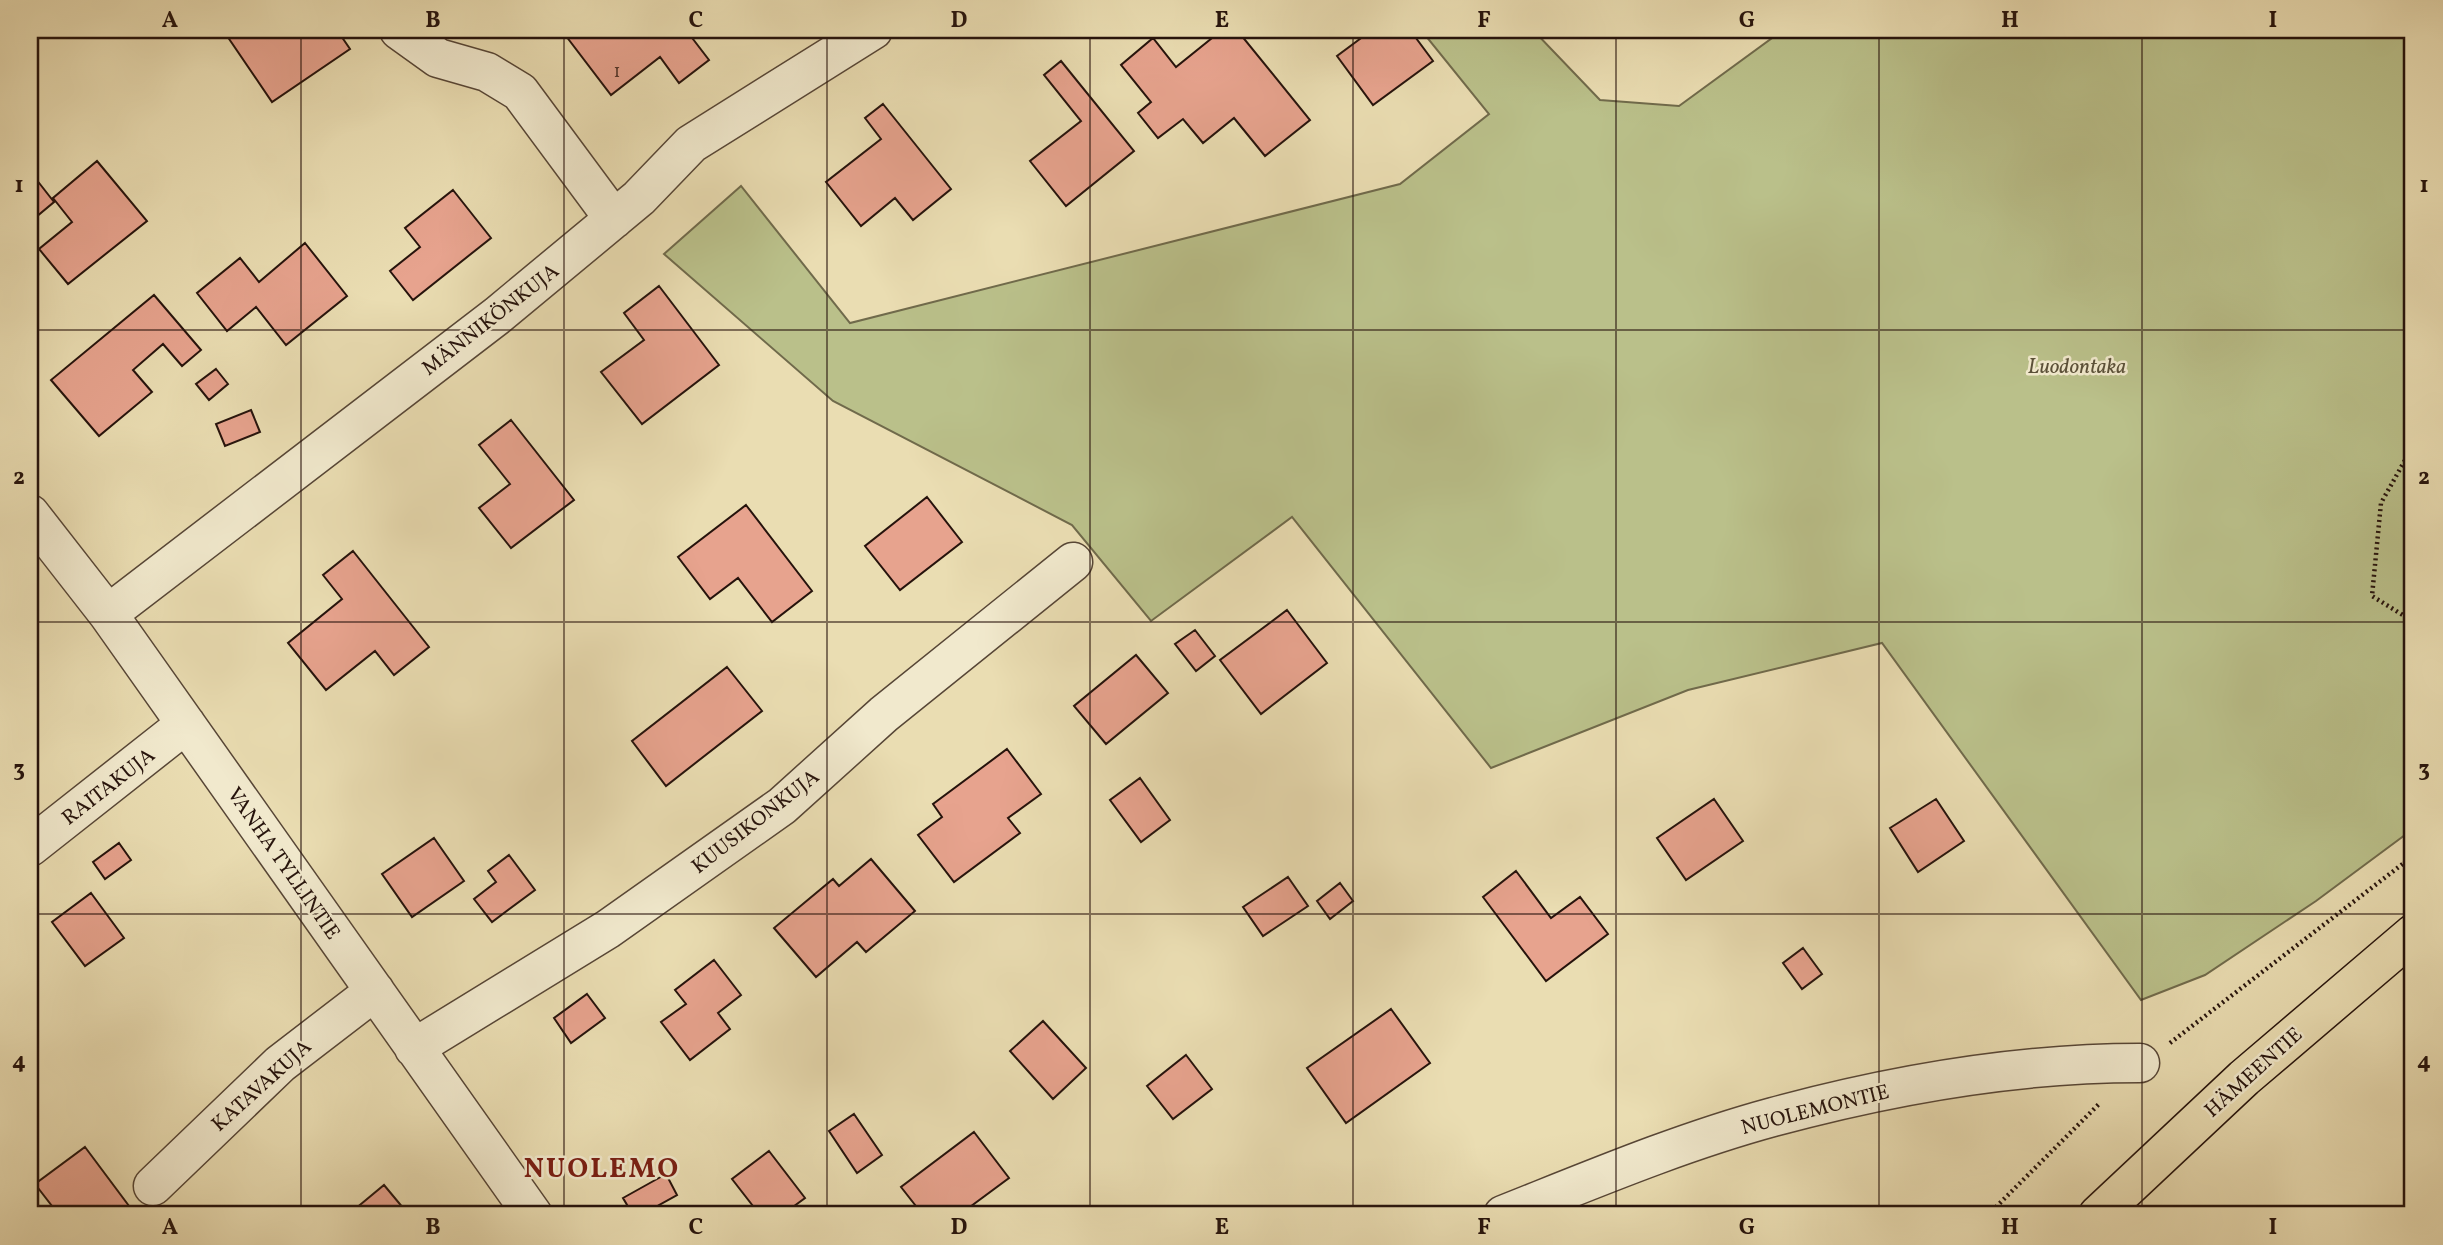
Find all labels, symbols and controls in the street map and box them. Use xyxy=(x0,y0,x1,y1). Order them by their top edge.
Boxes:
text: A xyxy=(162,5,178,37)
text: B xyxy=(425,5,441,37)
text: C xyxy=(689,5,703,37)
text: D xyxy=(951,5,968,37)
text: E xyxy=(1215,5,1229,37)
text: F xyxy=(1477,5,1491,37)
text: G xyxy=(1739,5,1755,37)
text: H xyxy=(2001,5,2019,37)
text: I xyxy=(2269,5,2277,37)
house number: 1 xyxy=(614,60,620,85)
text: 1 xyxy=(14,170,24,202)
text: 1 xyxy=(2419,170,2429,202)
street label: MÄNNIKÖNKUJA xyxy=(416,257,566,383)
park label: Luodontaka xyxy=(2028,353,2126,382)
text: 2 xyxy=(13,462,25,494)
text: 2 xyxy=(2418,462,2430,494)
street label: RAITAKUJA xyxy=(56,741,162,833)
text: 3 xyxy=(13,754,25,786)
text: 3 xyxy=(2418,754,2430,786)
street label: KUUSIKONKUJA xyxy=(686,763,826,881)
street label: VANHA TYLLINTIE xyxy=(219,782,346,946)
street label: HÄMEENTIE xyxy=(2199,1021,2309,1125)
street label: KATAVAKUJA xyxy=(206,1033,319,1139)
text: 4 xyxy=(12,1046,26,1078)
text: 4 xyxy=(2417,1046,2431,1078)
street label: NUOLEMONTIE xyxy=(1738,1078,1893,1143)
district label: NUOLEMO xyxy=(524,1150,680,1189)
text: A xyxy=(162,1212,178,1244)
text: B xyxy=(425,1212,441,1244)
text: C xyxy=(689,1212,703,1244)
text: D xyxy=(951,1212,968,1244)
text: E xyxy=(1215,1212,1229,1244)
text: F xyxy=(1477,1212,1491,1244)
text: G xyxy=(1739,1212,1755,1244)
text: H xyxy=(2001,1212,2019,1244)
text: I xyxy=(2269,1212,2277,1244)

